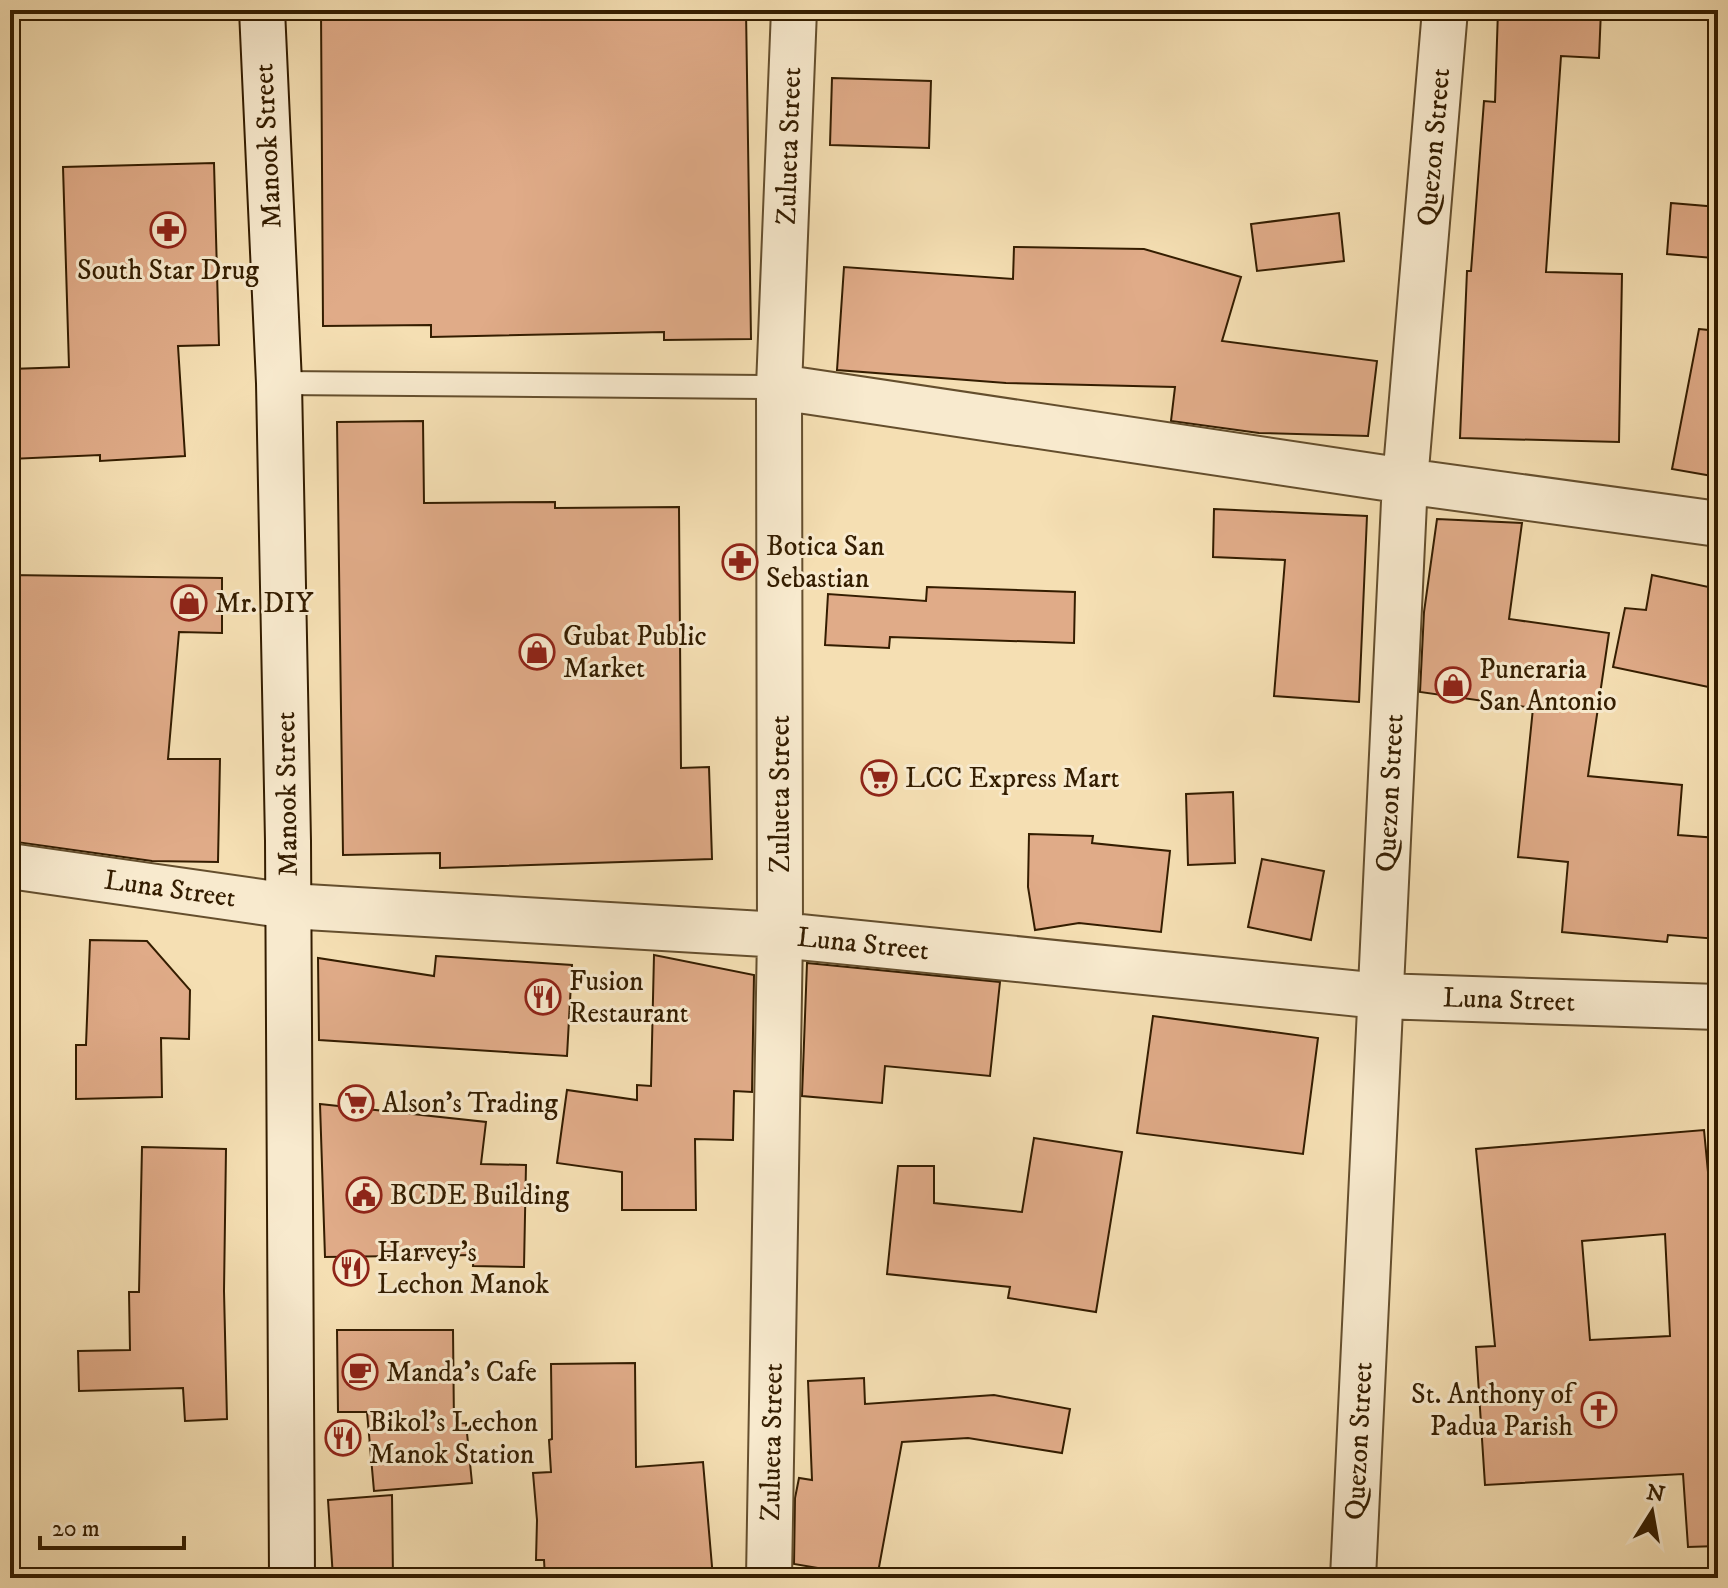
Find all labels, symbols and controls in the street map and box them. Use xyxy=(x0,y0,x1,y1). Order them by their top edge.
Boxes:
street label: Manook Street xyxy=(246,63,290,229)
street label: Zulueta Street xyxy=(769,66,809,226)
street label: Quezon Street xyxy=(1410,66,1458,227)
pharmacy icon: South Star Drug xyxy=(149,211,187,249)
place label: South Star Drug xyxy=(77,253,259,288)
place label: Botica San Sebastian xyxy=(766,529,885,596)
pharmacy icon: Botica San Sebastian xyxy=(721,543,759,581)
shop icon: Mr. DIY xyxy=(170,584,208,622)
place label: Mr. DIY xyxy=(215,586,314,621)
place label: Gubat Public Market xyxy=(563,619,707,686)
shop icon: Gubat Public Market xyxy=(518,633,556,671)
place label: Puneraria San Antonio xyxy=(1479,652,1617,719)
shop icon: Puneraria San Antonio xyxy=(1434,666,1472,704)
street label: Manook Street xyxy=(268,711,306,877)
street label: Quezon Street xyxy=(1368,713,1412,873)
street label: Zulueta Street xyxy=(763,715,798,873)
supermarket icon: LCC Express Mart xyxy=(860,759,898,797)
place label: LCC Express Mart xyxy=(905,761,1120,796)
street label: Luna Street xyxy=(102,862,238,916)
street label: Luna Street xyxy=(795,920,931,968)
place label: Fusion Restaurant xyxy=(569,964,689,1031)
restaurant icon: Fusion Restaurant xyxy=(524,978,562,1016)
street label: Luna Street xyxy=(1442,980,1576,1020)
supermarket icon: Alson's Trading xyxy=(337,1084,375,1122)
place label: Alson's Trading xyxy=(382,1086,558,1121)
public building icon: BCDE Building xyxy=(345,1176,383,1214)
place label: BCDE Building xyxy=(390,1178,569,1213)
place label: Harvey's Lechon Manok xyxy=(377,1235,549,1302)
restaurant icon: Harvey's Lechon Manok xyxy=(332,1249,370,1287)
cafe icon: Manda's Cafe xyxy=(341,1353,379,1391)
place label: Manda's Cafe xyxy=(386,1355,537,1390)
street label: Quezon Street xyxy=(1337,1361,1381,1521)
street label: Zulueta Street xyxy=(753,1363,791,1521)
place label: St. Anthony of Padua Parish xyxy=(1411,1377,1577,1444)
church icon: St. Anthony of Padua Parish xyxy=(1580,1391,1618,1429)
place label: Bikol's Lechon Manok Station xyxy=(369,1405,539,1472)
restaurant icon: Bikol's Lechon Manok Station xyxy=(324,1419,362,1457)
north arrow xyxy=(1612,1472,1692,1552)
text: N xyxy=(1644,1479,1667,1509)
scale bar xyxy=(40,1500,184,1550)
text: 20 m xyxy=(52,1514,100,1544)

